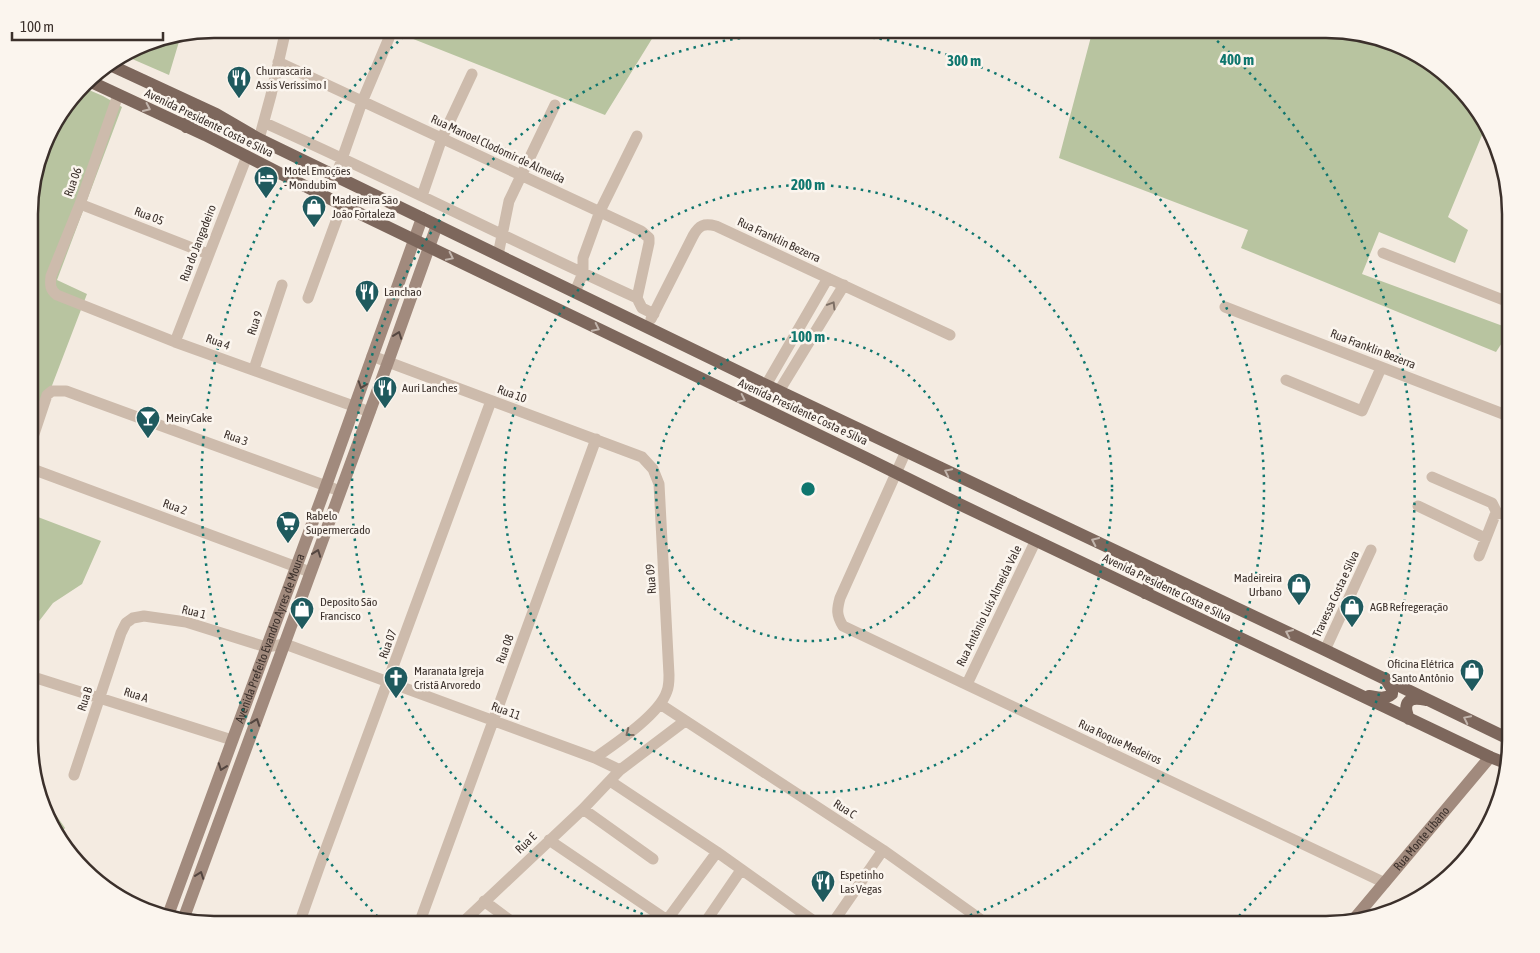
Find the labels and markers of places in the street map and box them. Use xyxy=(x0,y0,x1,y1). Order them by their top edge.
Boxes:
place label: Churrascaria Assis Veríssimo I xyxy=(256,64,326,92)
restaurant icon: Churrascaria Assis Veríssimo I xyxy=(226,65,252,99)
place label: Motel Emoções - Mondubim xyxy=(284,164,350,192)
hotel icon: Motel Emoções - Mondubim xyxy=(253,165,279,199)
place label: Madeireira São João Fortaleza xyxy=(332,193,398,221)
shop icon: Madeireira São João Fortaleza xyxy=(301,194,327,228)
restaurant icon: Lanchao xyxy=(354,279,380,313)
place label: Lanchao xyxy=(384,285,422,299)
restaurant icon: Auri Lanches xyxy=(372,375,398,409)
place label: Auri Lanches xyxy=(402,381,458,395)
bar icon: MeiryCake xyxy=(135,405,161,439)
place label: MeiryCake xyxy=(166,411,212,425)
centre of rings xyxy=(799,480,817,498)
place label: Rabelo Supermercado xyxy=(306,509,371,537)
supermarket icon: Rabelo Supermercado xyxy=(275,510,301,544)
place label: Madeireira Urbano xyxy=(1234,571,1282,599)
shop icon: Madeireira Urbano xyxy=(1286,572,1312,606)
shop icon: AGB Refregeração xyxy=(1339,594,1365,628)
place label: Deposito São Francisco xyxy=(320,595,378,623)
shop icon: Deposito São Francisco xyxy=(289,596,315,630)
place label: AGB Refregeração xyxy=(1370,600,1449,614)
place label: Oficina Elétrica Santo Antônio xyxy=(1387,657,1454,685)
shop icon: Oficina Elétrica Santo Antônio xyxy=(1459,658,1485,692)
place label: Maranata Igreja Cristã Arvoredo xyxy=(414,664,484,692)
church icon: Maranata Igreja Cristã Arvoredo xyxy=(383,665,409,699)
place label: Espetinho Las Vegas xyxy=(840,868,884,896)
restaurant icon: Espetinho Las Vegas xyxy=(810,869,836,903)

